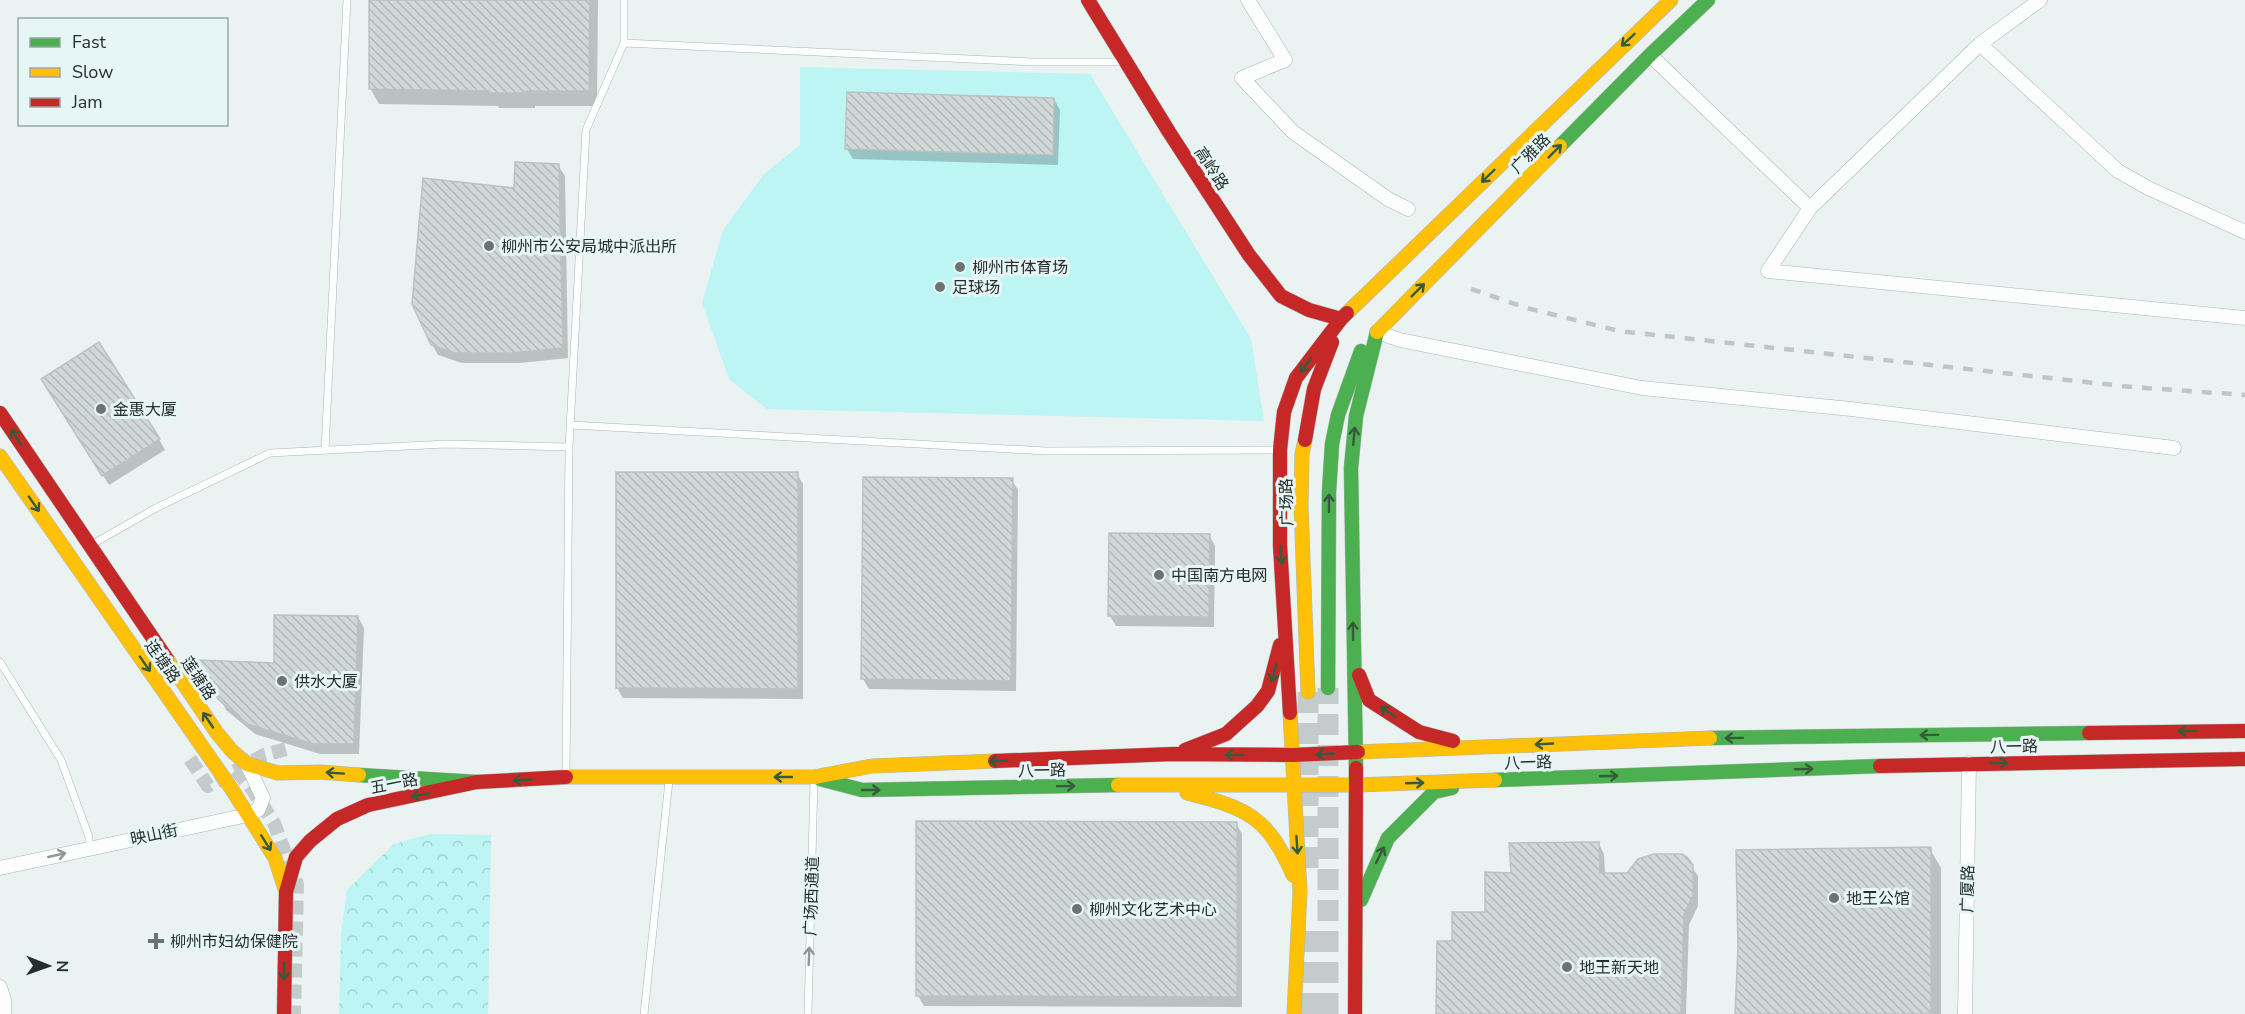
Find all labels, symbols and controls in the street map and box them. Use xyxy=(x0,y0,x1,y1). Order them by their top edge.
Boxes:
legend xyxy=(18,18,228,126)
text: Fast xyxy=(72,30,107,54)
one-way arrow xyxy=(1621,33,1636,47)
text: Slow xyxy=(72,60,113,84)
text: Jam xyxy=(71,90,103,114)
street label: 广雅路 xyxy=(1506,129,1555,178)
street label: 高岭路 xyxy=(1189,142,1233,195)
one-way arrow xyxy=(1548,144,1563,159)
one-way arrow xyxy=(1480,168,1495,183)
place label: 柳州市公安局城中派出所 xyxy=(501,236,677,258)
marker: 柳州市公安局城中派出所 xyxy=(482,239,496,253)
place label: 柳州市体育场 xyxy=(972,257,1068,279)
marker: 柳州市体育场 xyxy=(953,260,967,274)
place label: 足球场 xyxy=(952,277,1000,299)
marker: 足球场 xyxy=(933,280,947,294)
one-way arrow xyxy=(1411,283,1426,298)
one-way arrow xyxy=(1299,357,1312,373)
place label: 金惠大厦 xyxy=(113,399,177,421)
marker: 金惠大厦 xyxy=(94,402,108,416)
one-way arrow xyxy=(1349,426,1360,446)
one-way arrow xyxy=(10,429,22,446)
street label: 广场路 xyxy=(1276,478,1298,526)
one-way arrow xyxy=(1323,494,1335,514)
one-way arrow xyxy=(28,496,40,512)
one-way arrow xyxy=(1276,544,1287,564)
place label: 中国南方电网 xyxy=(1171,565,1267,587)
marker: 中国南方电网 xyxy=(1152,568,1166,582)
one-way arrow xyxy=(1347,621,1359,641)
street label: 连塘路 xyxy=(139,636,185,688)
street label: 莲塘路 xyxy=(176,653,221,705)
one-way arrow xyxy=(139,656,151,672)
one-way arrow xyxy=(1267,663,1279,682)
place label: 供水大厦 xyxy=(294,671,358,693)
marker: 供水大厦 xyxy=(275,674,289,688)
one-way arrow xyxy=(1380,706,1397,718)
one-way arrow xyxy=(202,713,214,729)
one-way arrow xyxy=(2177,726,2197,737)
one-way arrow xyxy=(1919,729,1939,741)
one-way arrow xyxy=(1724,732,1744,744)
street label: 八一路 xyxy=(1990,736,2038,758)
one-way arrow xyxy=(1535,739,1555,750)
one-way arrow xyxy=(1315,748,1335,759)
one-way arrow xyxy=(1225,749,1245,760)
street label: 八一路 xyxy=(1504,751,1552,775)
one-way arrow xyxy=(988,755,1008,766)
one-way arrow xyxy=(1989,757,2009,769)
street label: 八一路 xyxy=(1018,760,1066,782)
one-way arrow xyxy=(1794,763,1814,775)
one-way arrow xyxy=(326,767,345,778)
street label: 五一路 xyxy=(369,769,420,799)
one-way arrow xyxy=(1599,770,1619,781)
one-way arrow xyxy=(773,771,793,783)
one-way arrow xyxy=(512,774,532,785)
one-way arrow xyxy=(1404,777,1424,789)
one-way arrow xyxy=(1055,780,1075,792)
one-way arrow xyxy=(860,784,880,796)
one-way arrow xyxy=(411,790,430,801)
street label: 映山街 xyxy=(128,819,180,851)
one-way arrow xyxy=(260,834,272,851)
one-way arrow xyxy=(1291,834,1302,854)
one-way arrow xyxy=(1374,847,1386,864)
one-way arrow xyxy=(47,849,66,860)
street label: 广场西通道 xyxy=(800,856,824,936)
street label: 广厦路 xyxy=(1957,865,1979,913)
place label: 地王公馆 xyxy=(1846,888,1910,910)
marker: 地王公馆 xyxy=(1827,891,1841,905)
place label: 柳州文化艺术中心 xyxy=(1089,899,1217,921)
marker: 柳州文化艺术中心 xyxy=(1070,902,1084,916)
place label: 柳州市妇幼保健院 xyxy=(170,931,298,953)
marker: 柳州市妇幼保健院 xyxy=(147,932,165,950)
north arrow xyxy=(18,936,78,996)
one-way arrow xyxy=(803,946,815,966)
place label: 地王新天地 xyxy=(1579,957,1659,979)
text: N xyxy=(51,960,73,972)
marker: 地王新天地 xyxy=(1560,960,1574,974)
one-way arrow xyxy=(279,961,290,981)

